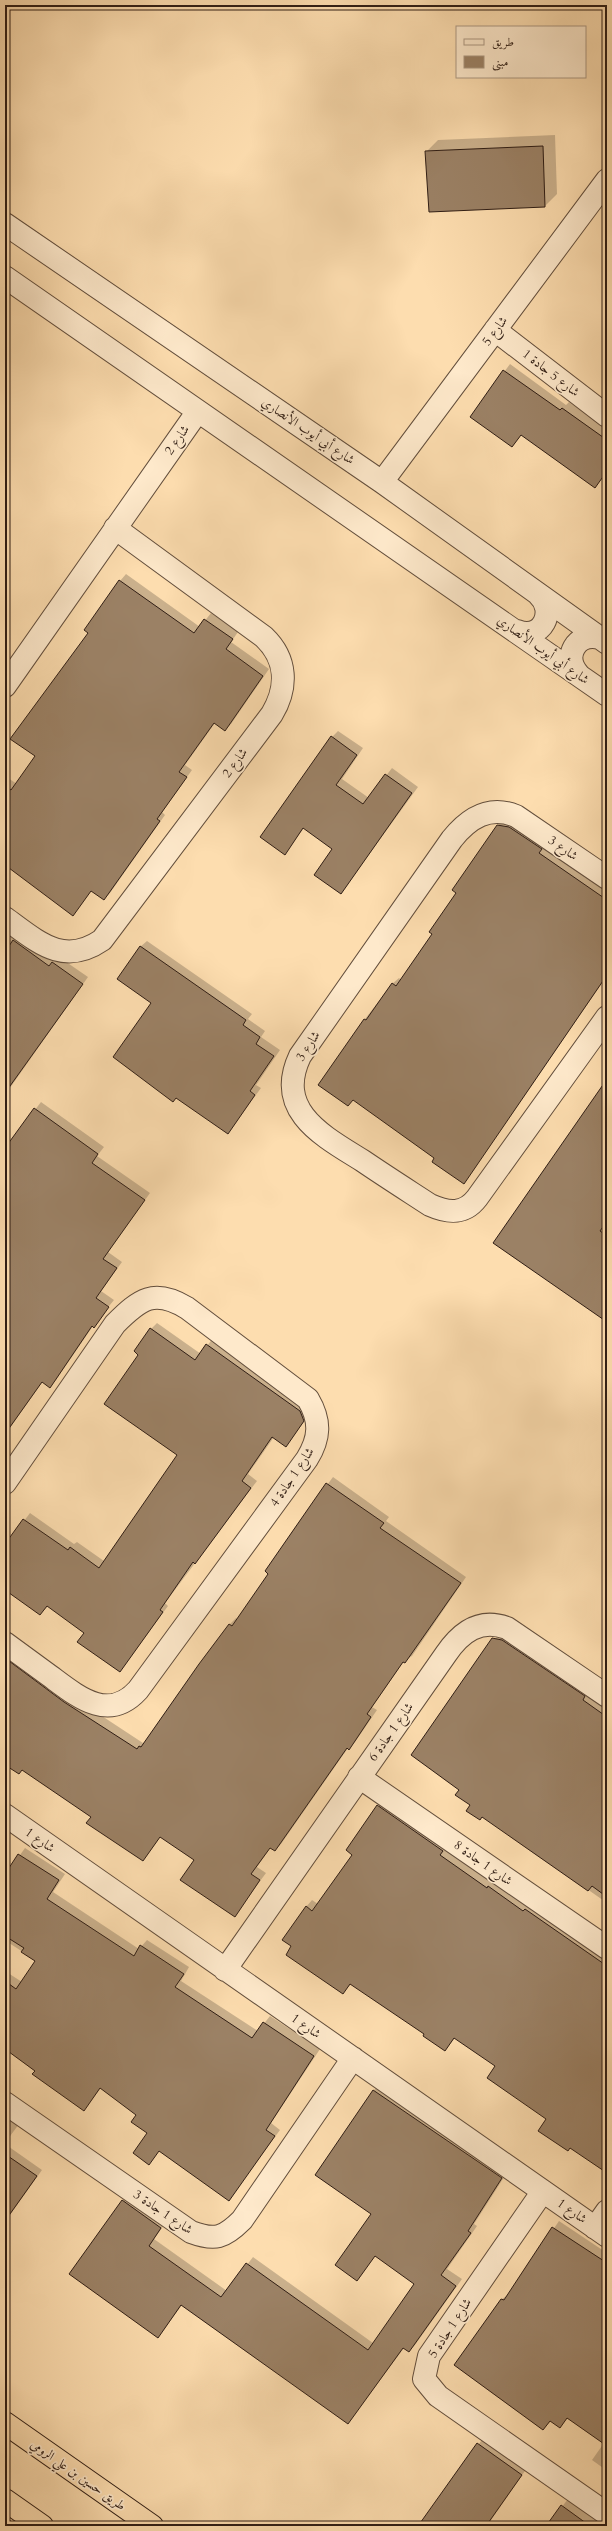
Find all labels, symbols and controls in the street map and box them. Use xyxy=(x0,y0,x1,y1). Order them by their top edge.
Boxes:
legend xyxy=(456,26,586,78)
text: طريق xyxy=(492,34,514,50)
text: مبنى xyxy=(492,54,508,71)
street label: شارع 5 xyxy=(478,313,514,351)
street label: شارع 5 جادة 1 xyxy=(517,345,583,403)
street label: شارع أبي أيوب الأنصاري xyxy=(257,393,358,471)
street label: شارع 2 xyxy=(160,421,195,460)
street label: شارع أبي أيوب الأنصاري xyxy=(492,611,593,690)
street label: شارع 2 xyxy=(218,744,254,783)
street label: شارع 3 xyxy=(543,831,582,866)
street label: شارع 3 xyxy=(292,1027,326,1066)
street label: شارع 1 جادة 4 xyxy=(266,1444,320,1511)
street label: شارع 1 جادة 6 xyxy=(364,1699,419,1766)
street label: شارع 1 xyxy=(20,1823,59,1858)
street label: شارع 1 جادة 8 xyxy=(449,1836,516,1891)
street label: شارع 1 xyxy=(286,2009,325,2044)
street label: شارع 1 جادة 3 xyxy=(129,2186,196,2240)
street label: شارع 1 xyxy=(552,2194,591,2229)
street label: شارع 1 جادة 5 xyxy=(424,2295,478,2362)
street label: طريق حسين بن علي الرومي xyxy=(24,2435,129,2518)

